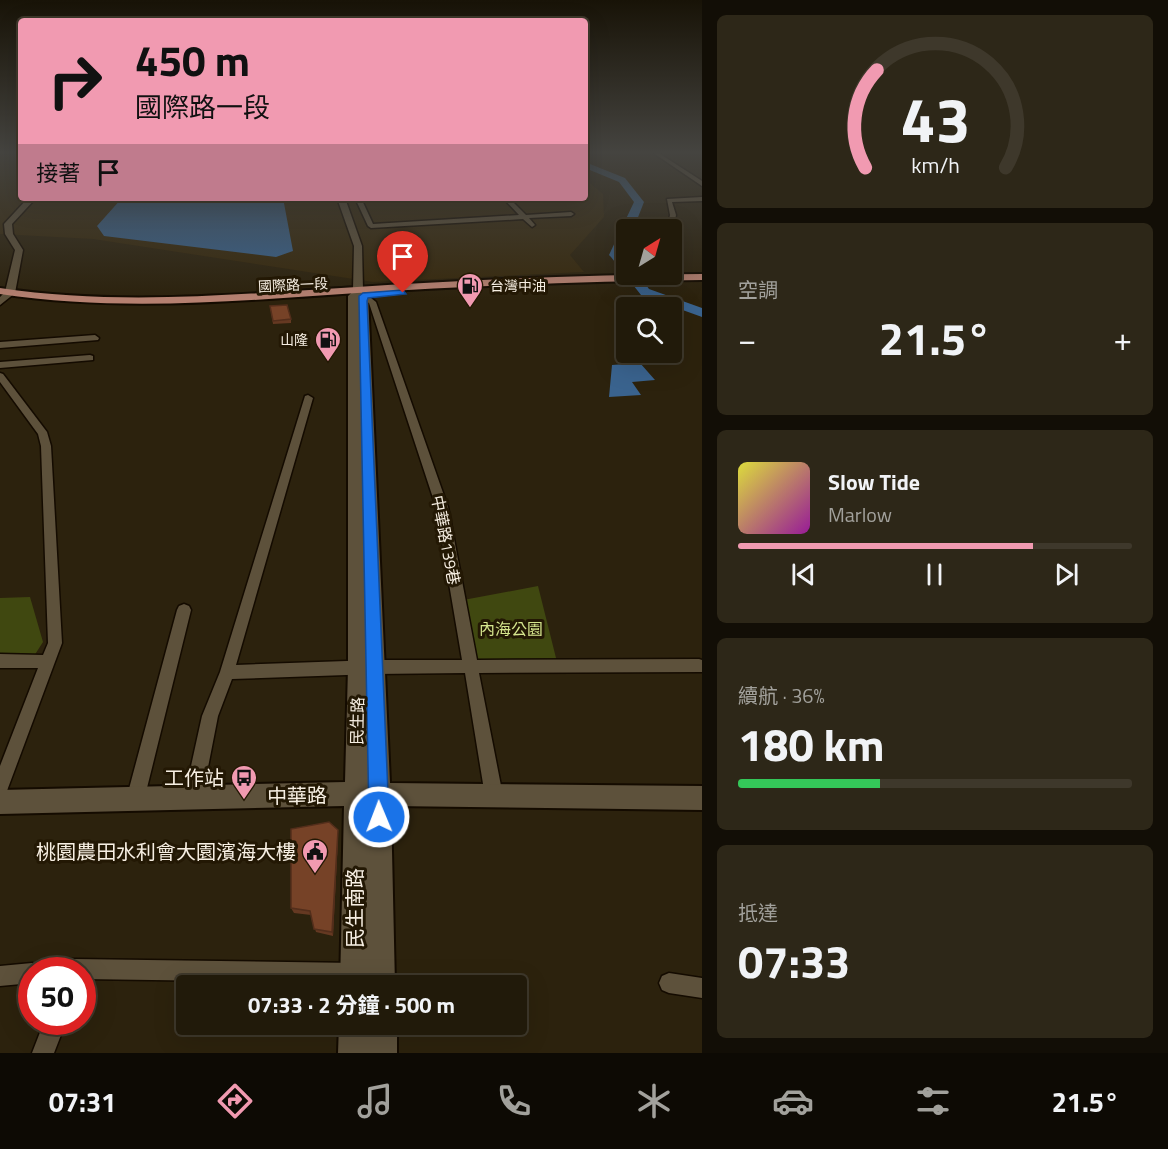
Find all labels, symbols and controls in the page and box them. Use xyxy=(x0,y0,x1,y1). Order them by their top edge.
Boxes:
text: 450 m xyxy=(135,28,250,92)
icon: right xyxy=(36,42,114,120)
text: 43 xyxy=(900,71,970,166)
text: 國際路一段 xyxy=(135,86,270,127)
text: km/h xyxy=(911,150,959,182)
text: 接著 xyxy=(36,156,80,190)
icon: arrive xyxy=(92,156,125,189)
north arrow xyxy=(616,219,682,285)
map controls xyxy=(616,219,682,363)
pin xyxy=(377,231,428,293)
icon: arrive xyxy=(386,240,419,273)
fuel station icon: 台灣中油 xyxy=(455,271,485,309)
street label: 國際路一段 xyxy=(257,272,328,297)
text: 空調 xyxy=(738,274,778,305)
place label: 台灣中油 xyxy=(490,275,546,296)
button: search xyxy=(616,297,682,363)
text: 21.5° xyxy=(879,304,991,372)
text: − xyxy=(738,314,756,364)
text: + xyxy=(1114,314,1132,364)
fuel station icon: 山隆 xyxy=(313,325,343,363)
place label: 山隆 xyxy=(280,329,308,350)
text: Slow Tide xyxy=(828,465,920,499)
street label: 中華路139巷 xyxy=(426,493,466,587)
text: Marlow xyxy=(828,499,892,530)
icon: previous xyxy=(787,558,820,591)
icon: pause xyxy=(918,558,951,591)
icon: next xyxy=(1050,558,1083,591)
park label: 內海公園 xyxy=(479,617,543,641)
text: 續航 · 36% xyxy=(738,680,825,711)
street label: 民生路 xyxy=(345,697,369,745)
text: 180 km xyxy=(738,710,884,778)
place label: 工作站 xyxy=(164,762,224,793)
bus stop icon: 工作站 xyxy=(229,763,259,801)
street label: 中華路 xyxy=(267,779,327,812)
position arrow xyxy=(347,785,411,849)
place label: 桃園農田水利會大園濱海大樓 xyxy=(36,836,296,867)
public building icon: 桃園農田水利會大園濱海大樓 xyxy=(300,837,330,875)
street label: 民生南路 xyxy=(339,868,370,948)
text: 抵達 xyxy=(738,897,778,928)
text: 07:33 xyxy=(738,927,850,995)
speed limit sign: 50 xyxy=(18,957,96,1035)
text: 07:33 · 2 分鐘 · 500 m xyxy=(248,988,455,1022)
icon: directions xyxy=(214,1080,256,1122)
icon: music xyxy=(354,1080,396,1122)
icon: phone xyxy=(493,1080,535,1122)
icon: climate xyxy=(633,1080,675,1122)
icon: car xyxy=(772,1080,814,1122)
icon: filters xyxy=(912,1080,954,1122)
text: 07:31 xyxy=(49,1081,116,1122)
text: 21.5° xyxy=(1052,1081,1119,1122)

